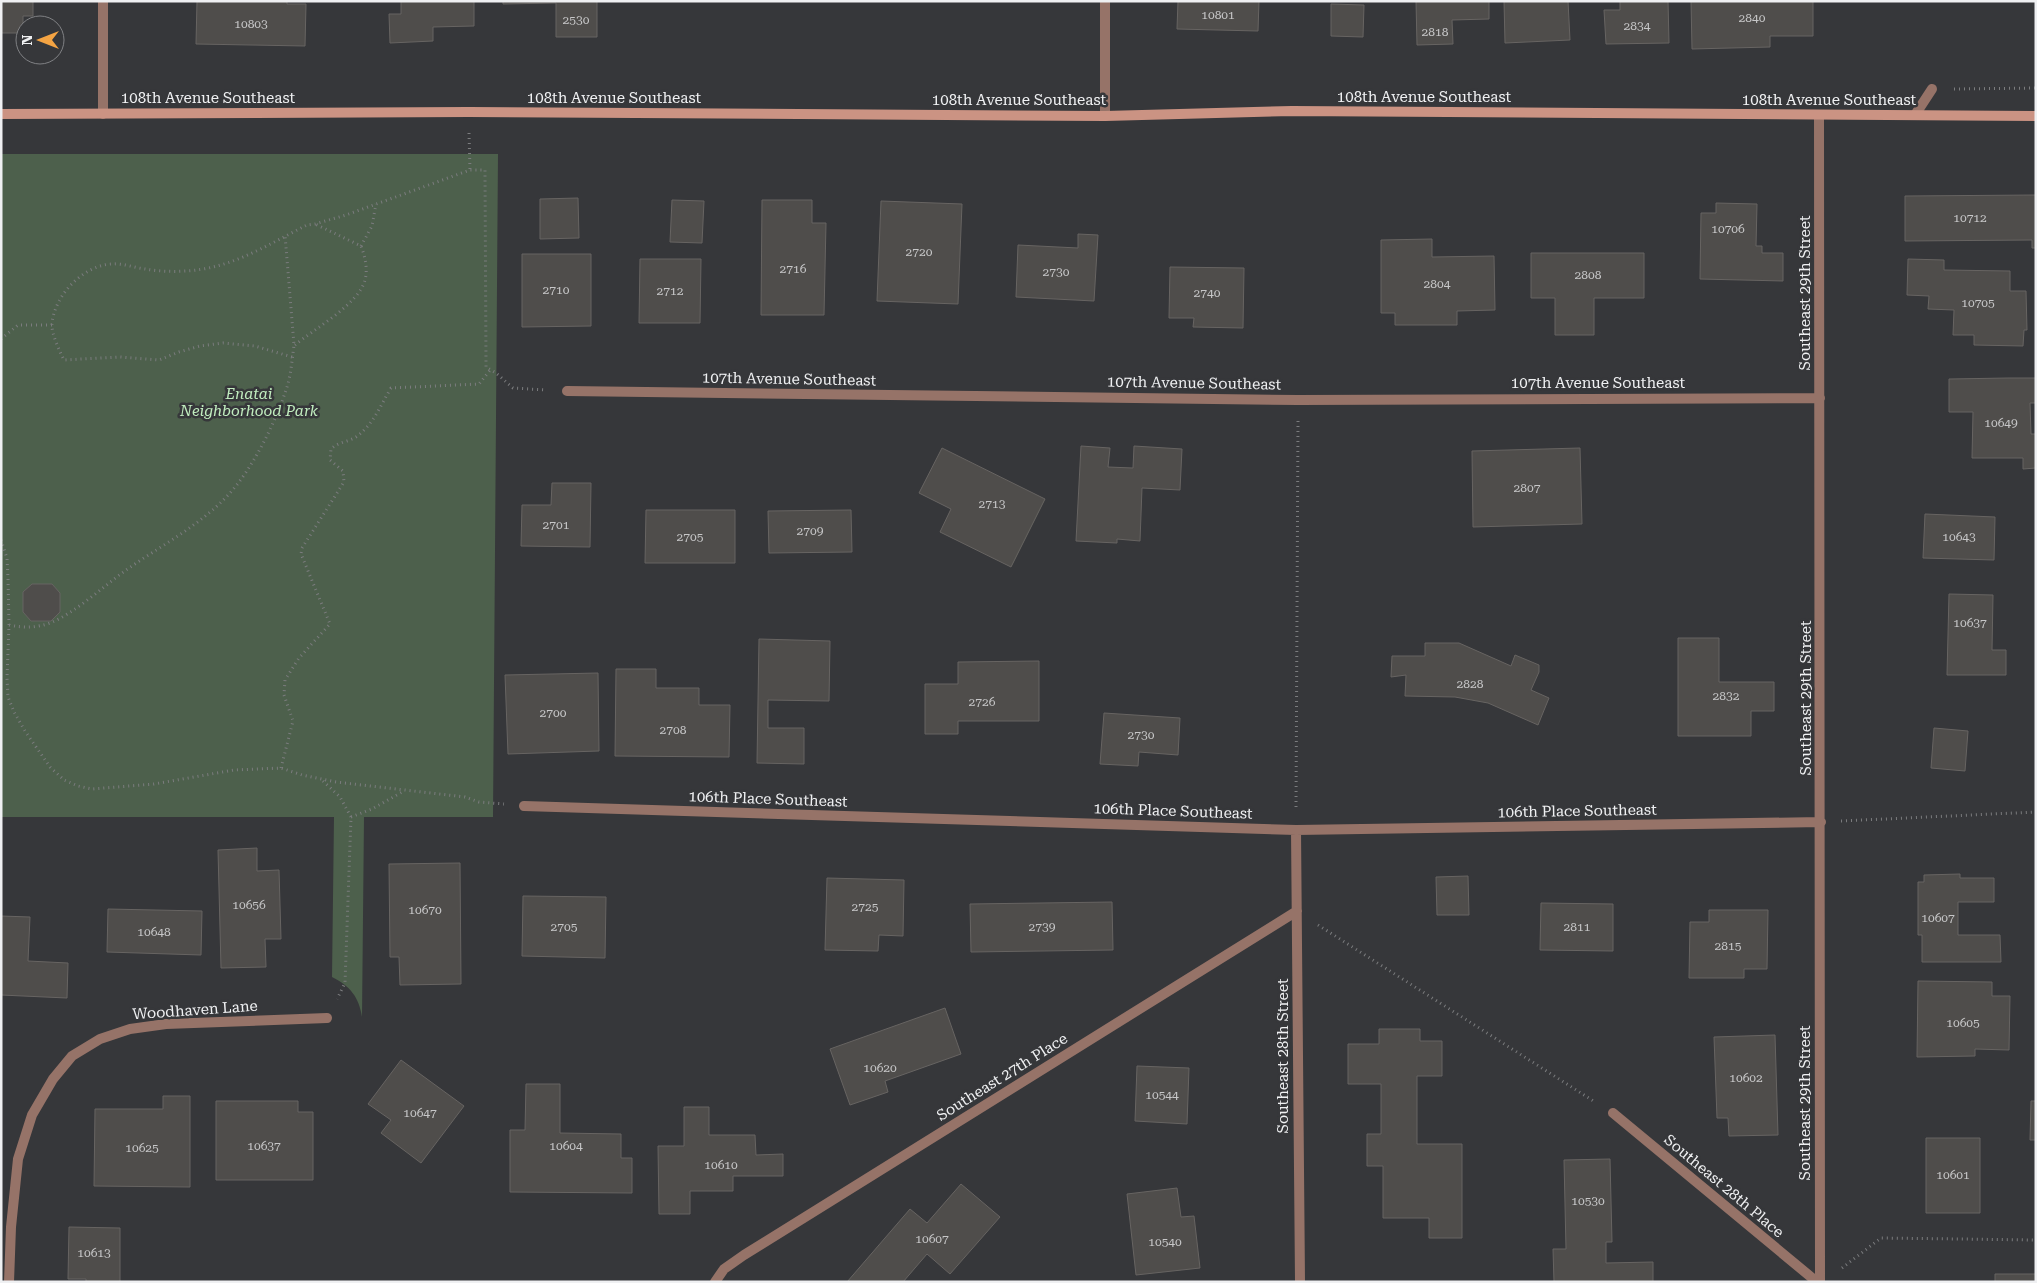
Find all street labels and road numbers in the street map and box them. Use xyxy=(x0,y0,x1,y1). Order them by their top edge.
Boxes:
street label: 108th Avenue Southeast xyxy=(1337,88,1512,106)
street label: 108th Avenue Southeast xyxy=(121,89,296,107)
street label: 108th Avenue Southeast xyxy=(527,89,702,107)
street label: 108th Avenue Southeast xyxy=(932,91,1107,109)
street label: 108th Avenue Southeast xyxy=(1742,91,1917,109)
street label: Southeast 29th Street xyxy=(1796,215,1814,371)
street label: 107th Avenue Southeast xyxy=(702,368,877,390)
street label: 107th Avenue Southeast xyxy=(1107,372,1282,394)
street label: 107th Avenue Southeast xyxy=(1511,374,1686,392)
street label: Southeast 29th Street xyxy=(1797,620,1815,776)
street label: 106th Place Southeast xyxy=(688,787,848,811)
street label: 106th Place Southeast xyxy=(1093,799,1253,823)
street label: 106th Place Southeast xyxy=(1497,801,1657,821)
street label: Southeast 28th Street xyxy=(1274,978,1292,1134)
street label: Woodhaven Lane xyxy=(132,997,258,1023)
street label: Southeast 29th Street xyxy=(1796,1025,1814,1181)
street label: Southeast 27th Place xyxy=(933,1029,1071,1125)
street label: Southeast 28th Place xyxy=(1660,1131,1788,1241)

